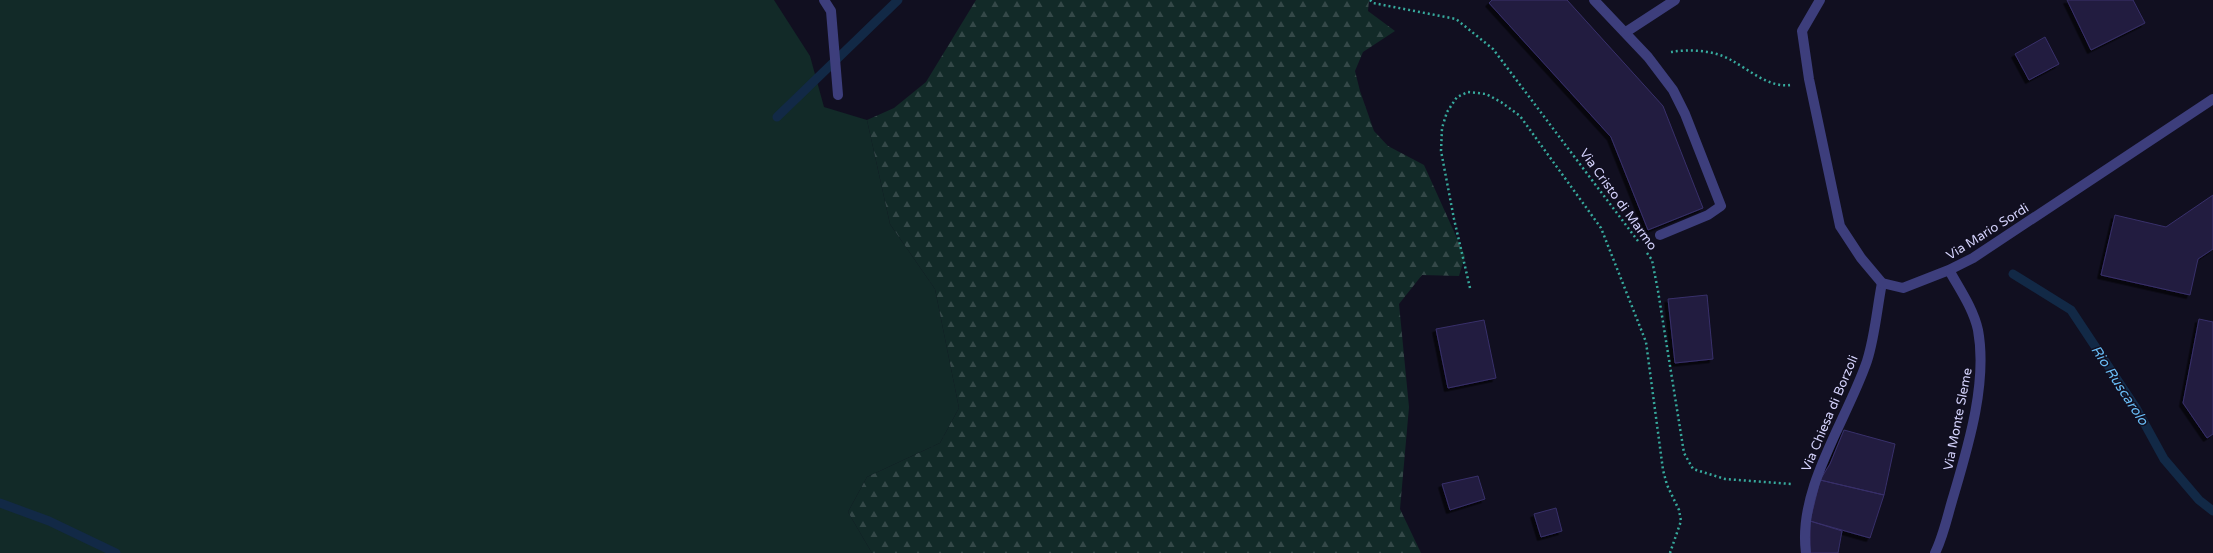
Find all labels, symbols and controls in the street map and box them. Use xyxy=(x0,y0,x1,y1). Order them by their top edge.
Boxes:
street label: Via Cristo di Marmo xyxy=(1576,146,1661,254)
street label: Via Mario Sordi xyxy=(1943,200,2032,264)
water label: Rio Ruscarolo xyxy=(2087,342,2153,430)
street label: Via Chiesa di Borzoli xyxy=(1798,353,1862,474)
street label: Via Monte Sleme xyxy=(1940,366,1976,472)

